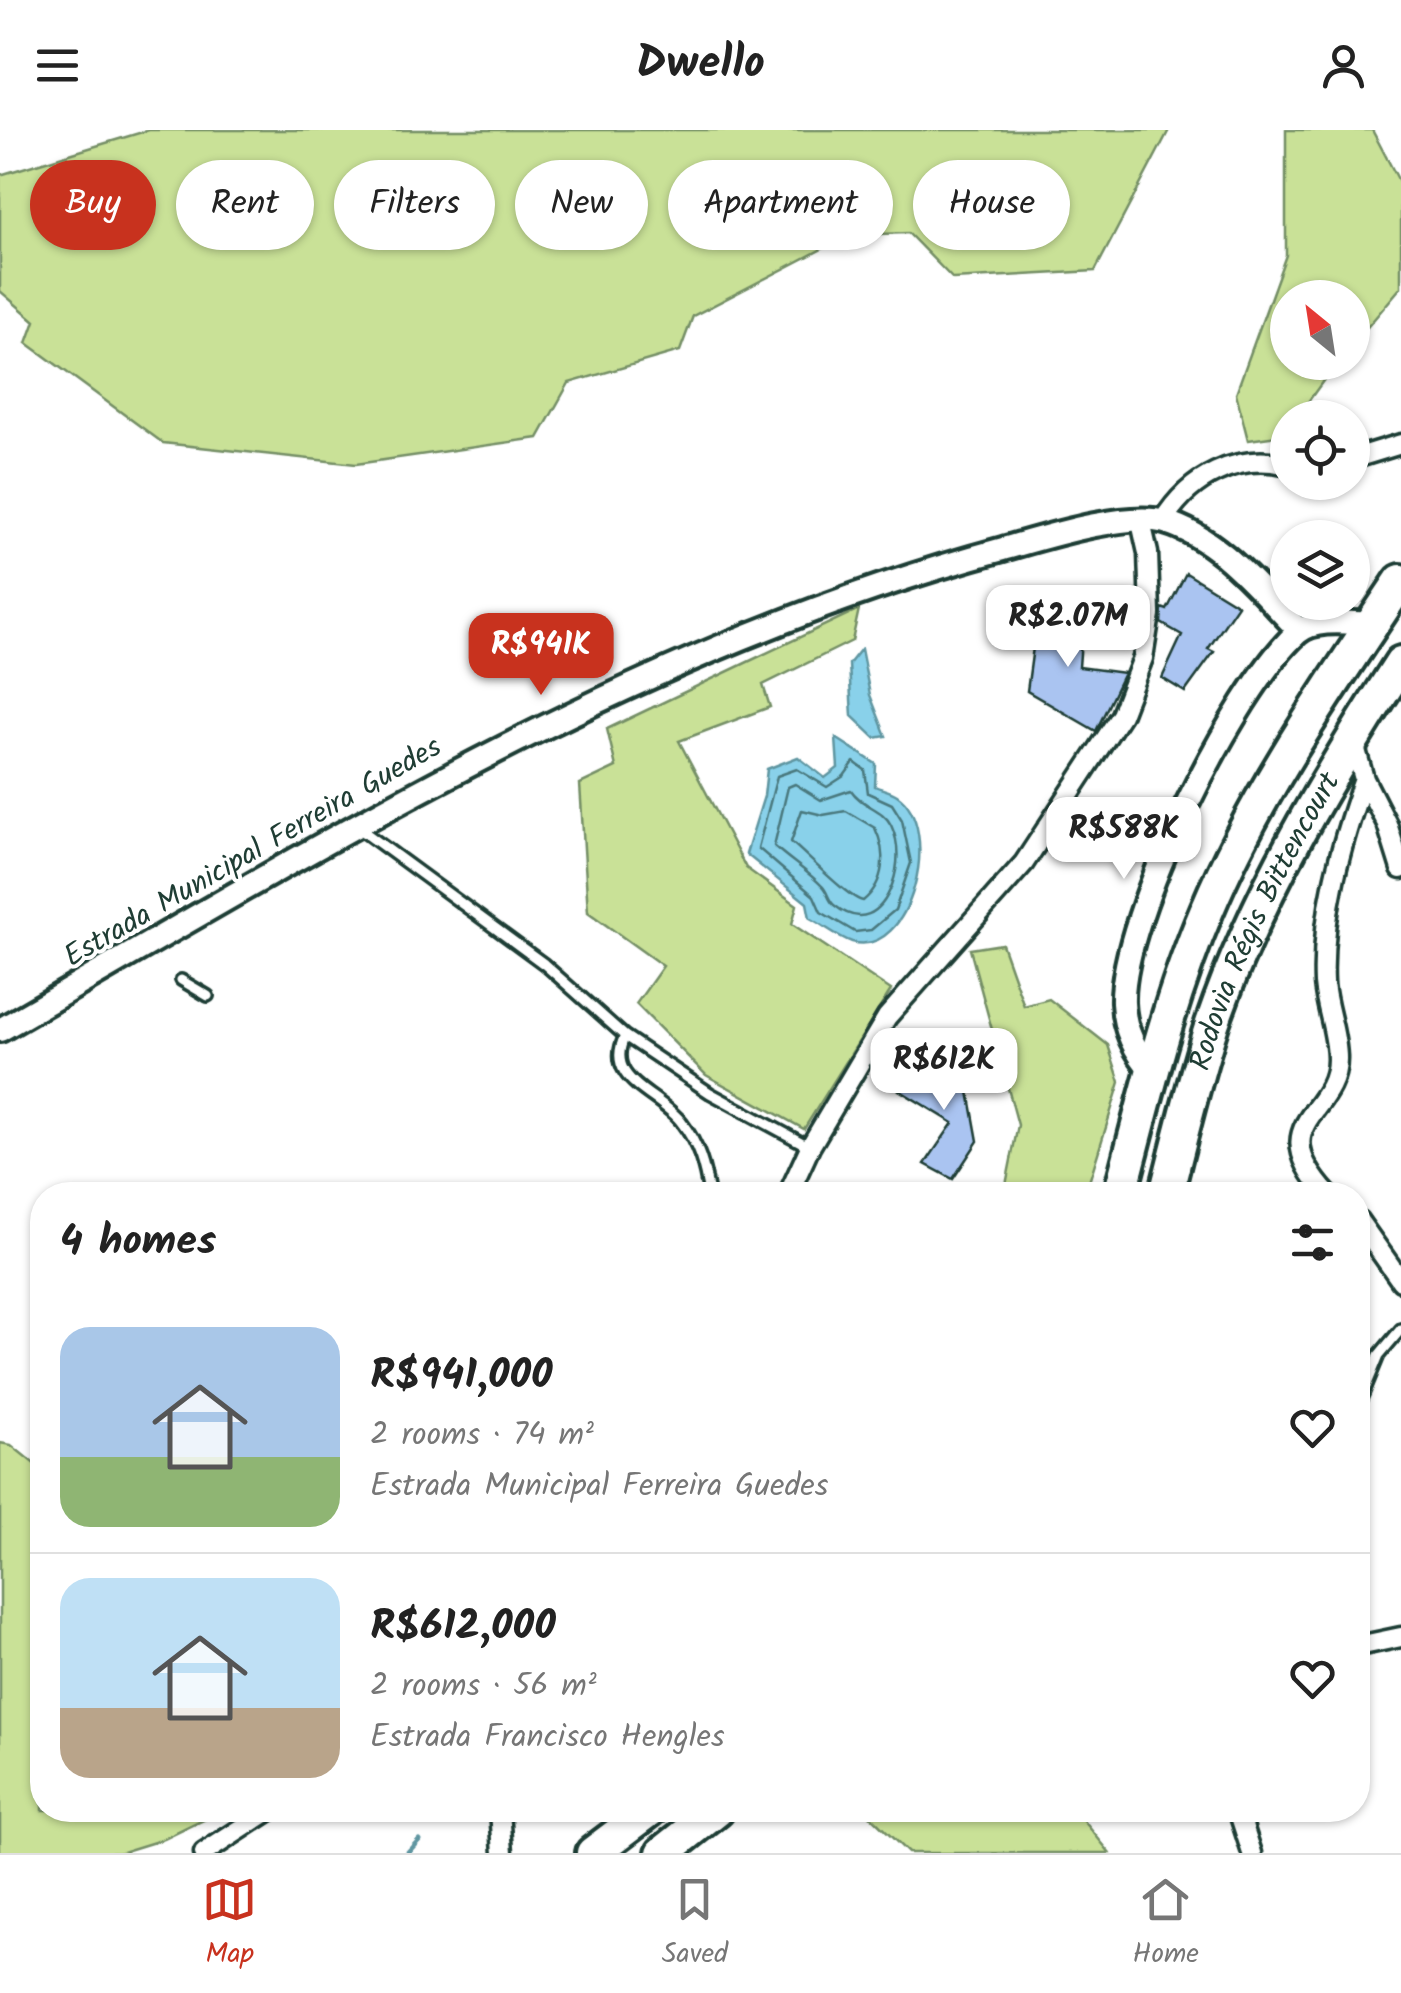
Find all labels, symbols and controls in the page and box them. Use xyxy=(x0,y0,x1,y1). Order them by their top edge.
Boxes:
text: Dwello xyxy=(636,29,765,101)
icon: menu xyxy=(30,38,85,93)
icon: person xyxy=(1316,38,1371,93)
chip: Buy xyxy=(30,160,156,250)
chip: Rent xyxy=(176,160,314,250)
chip: Filters xyxy=(334,160,495,250)
chip: New xyxy=(515,160,648,250)
chip: Apartment xyxy=(668,160,893,250)
chip: House xyxy=(913,160,1070,250)
north arrow xyxy=(1270,280,1370,380)
map controls xyxy=(1270,280,1370,620)
button: locate xyxy=(1270,400,1370,500)
button: layers xyxy=(1270,520,1370,620)
pin: R$2.07M xyxy=(976,585,1160,670)
text: R$2.07M xyxy=(1008,592,1128,643)
pin: R$941K xyxy=(460,613,622,698)
text: R$941K xyxy=(491,620,591,671)
street label: Estrada Municipal Ferreira Guedes xyxy=(55,724,451,981)
street label: Rodovia Régis Bittencourt xyxy=(1177,763,1354,1077)
pin: R$588K xyxy=(1043,797,1205,882)
text: R$588K xyxy=(1068,804,1180,855)
pin: R$612K xyxy=(863,1028,1025,1113)
text: R$612K xyxy=(892,1035,996,1086)
text: 4 homes xyxy=(60,1209,216,1276)
icon: filters xyxy=(1285,1215,1340,1270)
text: R$941,000 xyxy=(370,1343,553,1410)
icon: home xyxy=(140,1367,260,1487)
icon: heart xyxy=(1285,1400,1340,1455)
text: 2 rooms · 74 m² xyxy=(370,1410,594,1461)
text: Estrada Municipal Ferreira Guedes xyxy=(370,1461,828,1512)
text: R$612,000 xyxy=(370,1594,556,1661)
icon: home xyxy=(140,1618,260,1738)
icon: heart xyxy=(1285,1651,1340,1706)
text: 2 rooms · 56 m² xyxy=(370,1661,597,1712)
text: Estrada Francisco Hengles xyxy=(370,1712,725,1763)
tab: Map xyxy=(202,1872,257,1977)
tab: Saved xyxy=(662,1872,728,1977)
tab: Home xyxy=(1132,1872,1199,1977)

